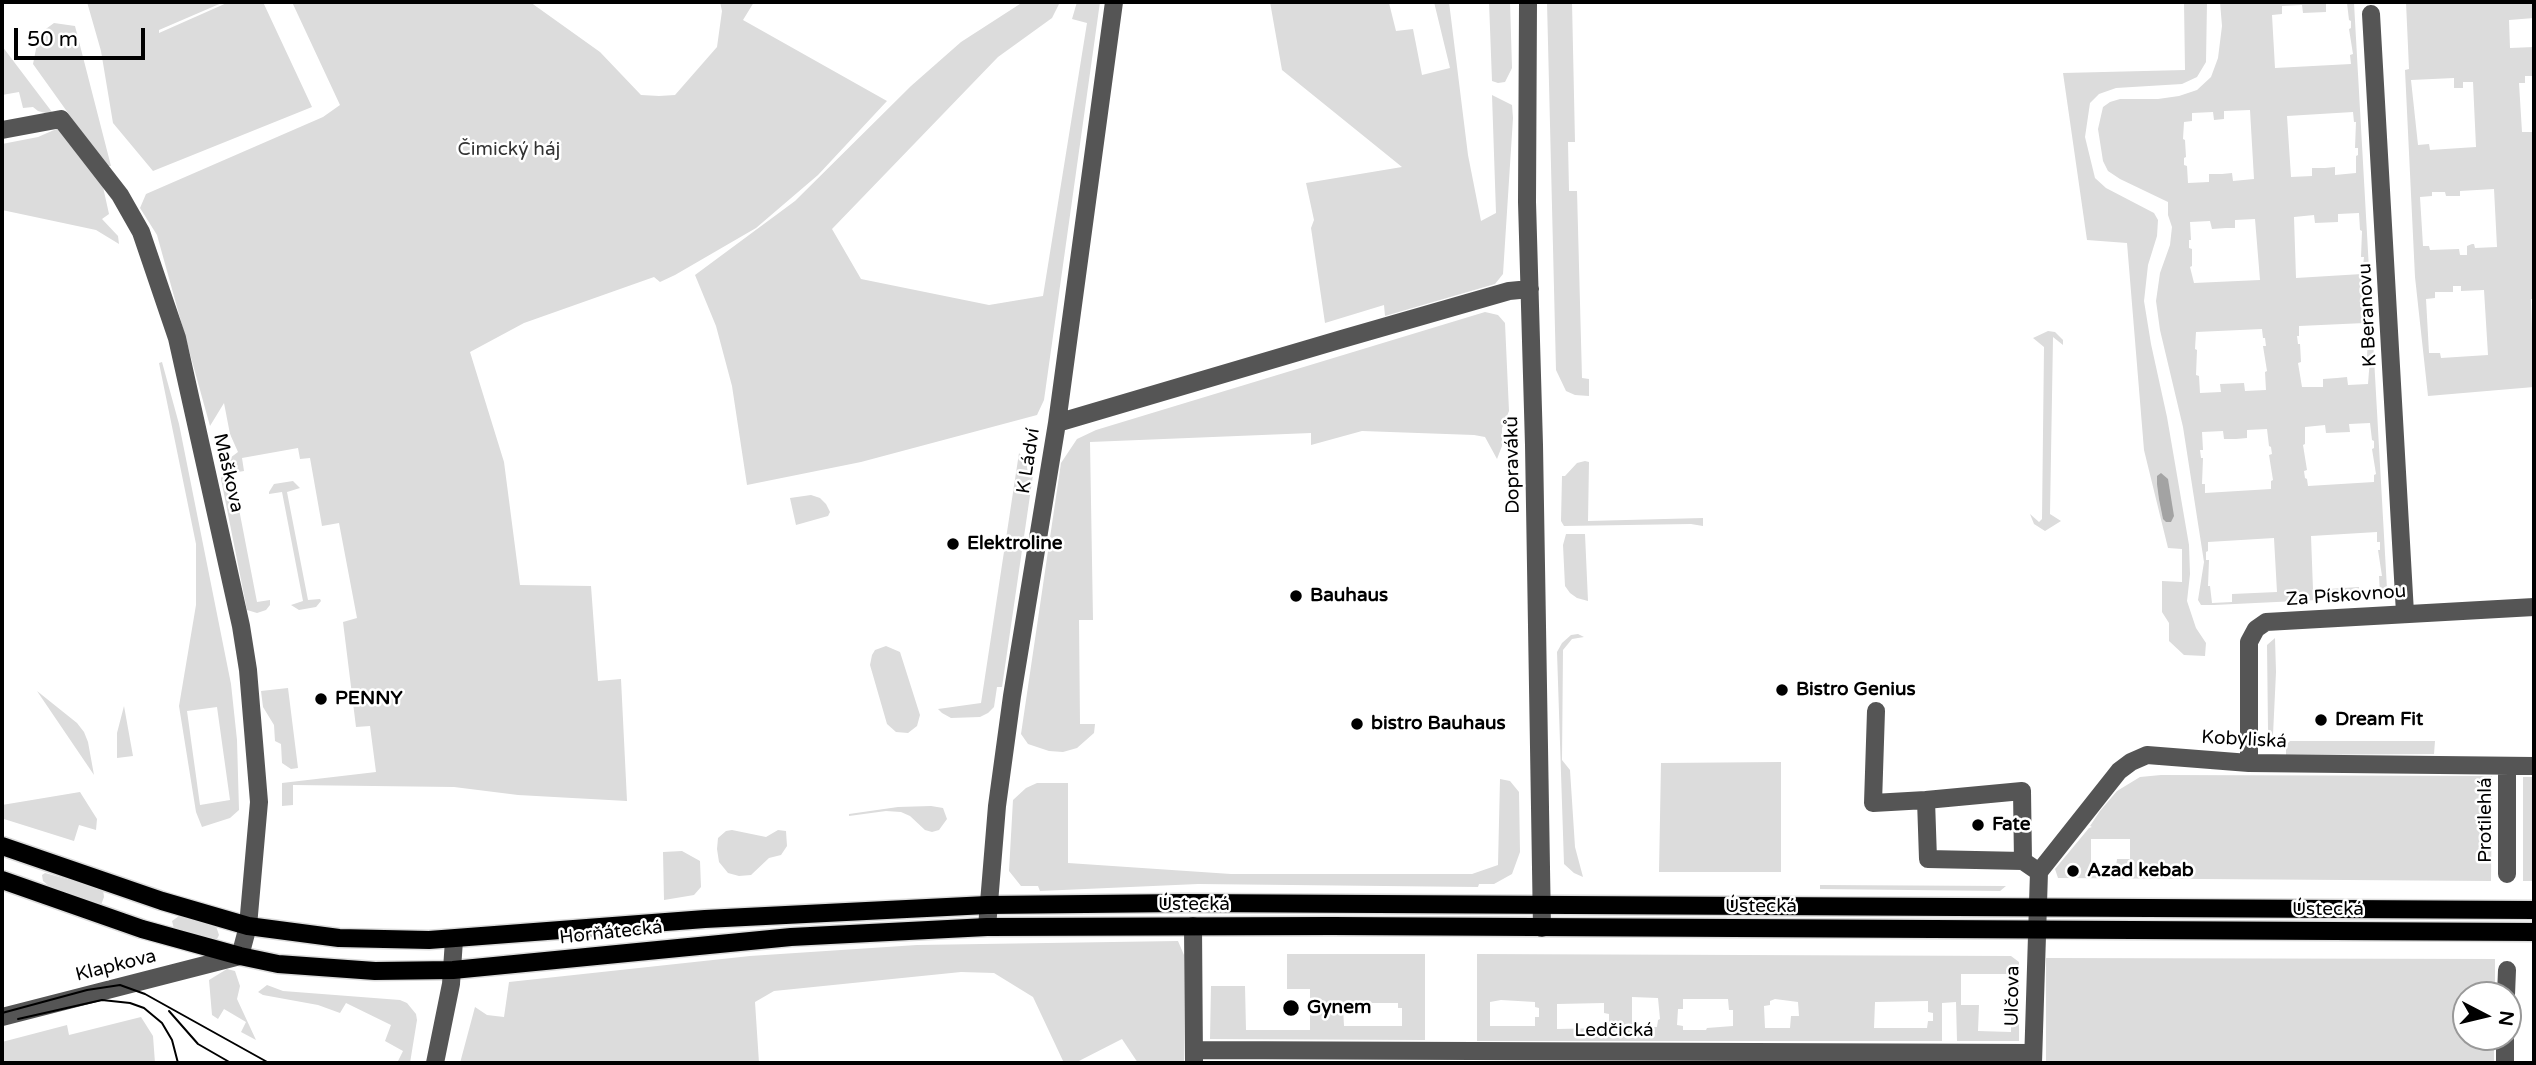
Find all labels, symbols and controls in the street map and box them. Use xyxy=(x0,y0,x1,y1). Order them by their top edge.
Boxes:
scale bar xyxy=(18,14,149,58)
text: 50 m xyxy=(27,27,78,52)
park label: Čimický háj xyxy=(458,139,560,161)
street label: K Beranovu xyxy=(2354,262,2382,368)
street label: Dopraváků xyxy=(1501,416,1525,514)
street label: K Ládví xyxy=(1013,427,1045,495)
street label: Maškova xyxy=(208,431,248,515)
place label: Elektroline xyxy=(967,533,1063,555)
marker: Elektroline xyxy=(945,536,961,552)
street label: Za Pískovnou xyxy=(2285,580,2407,612)
place label: Bauhaus xyxy=(1310,585,1388,607)
marker: Bauhaus xyxy=(1288,588,1304,604)
place label: Bistro Genius xyxy=(1796,679,1916,701)
marker: Bistro Genius xyxy=(1774,682,1790,698)
place label: PENNY xyxy=(335,688,403,710)
marker: PENNY xyxy=(313,691,329,707)
place label: Dream Fit xyxy=(2335,709,2423,731)
marker: Dream Fit xyxy=(2313,712,2329,728)
place label: bistro Bauhaus xyxy=(1371,713,1506,735)
marker: bistro Bauhaus xyxy=(1349,716,1365,732)
street label: Kobyliská xyxy=(2201,726,2287,754)
street label: Protilehlá xyxy=(2475,777,2497,863)
place label: Fate xyxy=(1992,814,2030,836)
marker: Fate xyxy=(1970,817,1986,833)
place label: Azad kebab xyxy=(2087,860,2194,882)
marker: Azad kebab xyxy=(2065,863,2081,879)
street label: Ústecká xyxy=(1158,894,1230,916)
street label: Ústecká xyxy=(1725,896,1797,918)
street label: Ústecká xyxy=(2292,899,2364,921)
street label: Horňátecká xyxy=(558,916,664,950)
street label: Klapkova xyxy=(73,945,159,987)
street label: Ulčova xyxy=(2001,965,2025,1027)
north arrow xyxy=(2452,981,2522,1051)
place label: Gynem xyxy=(1307,997,1371,1019)
marker: Gynem xyxy=(1281,998,1301,1018)
text: N xyxy=(2494,1009,2518,1027)
street label: Ledčická xyxy=(1574,1020,1654,1042)

